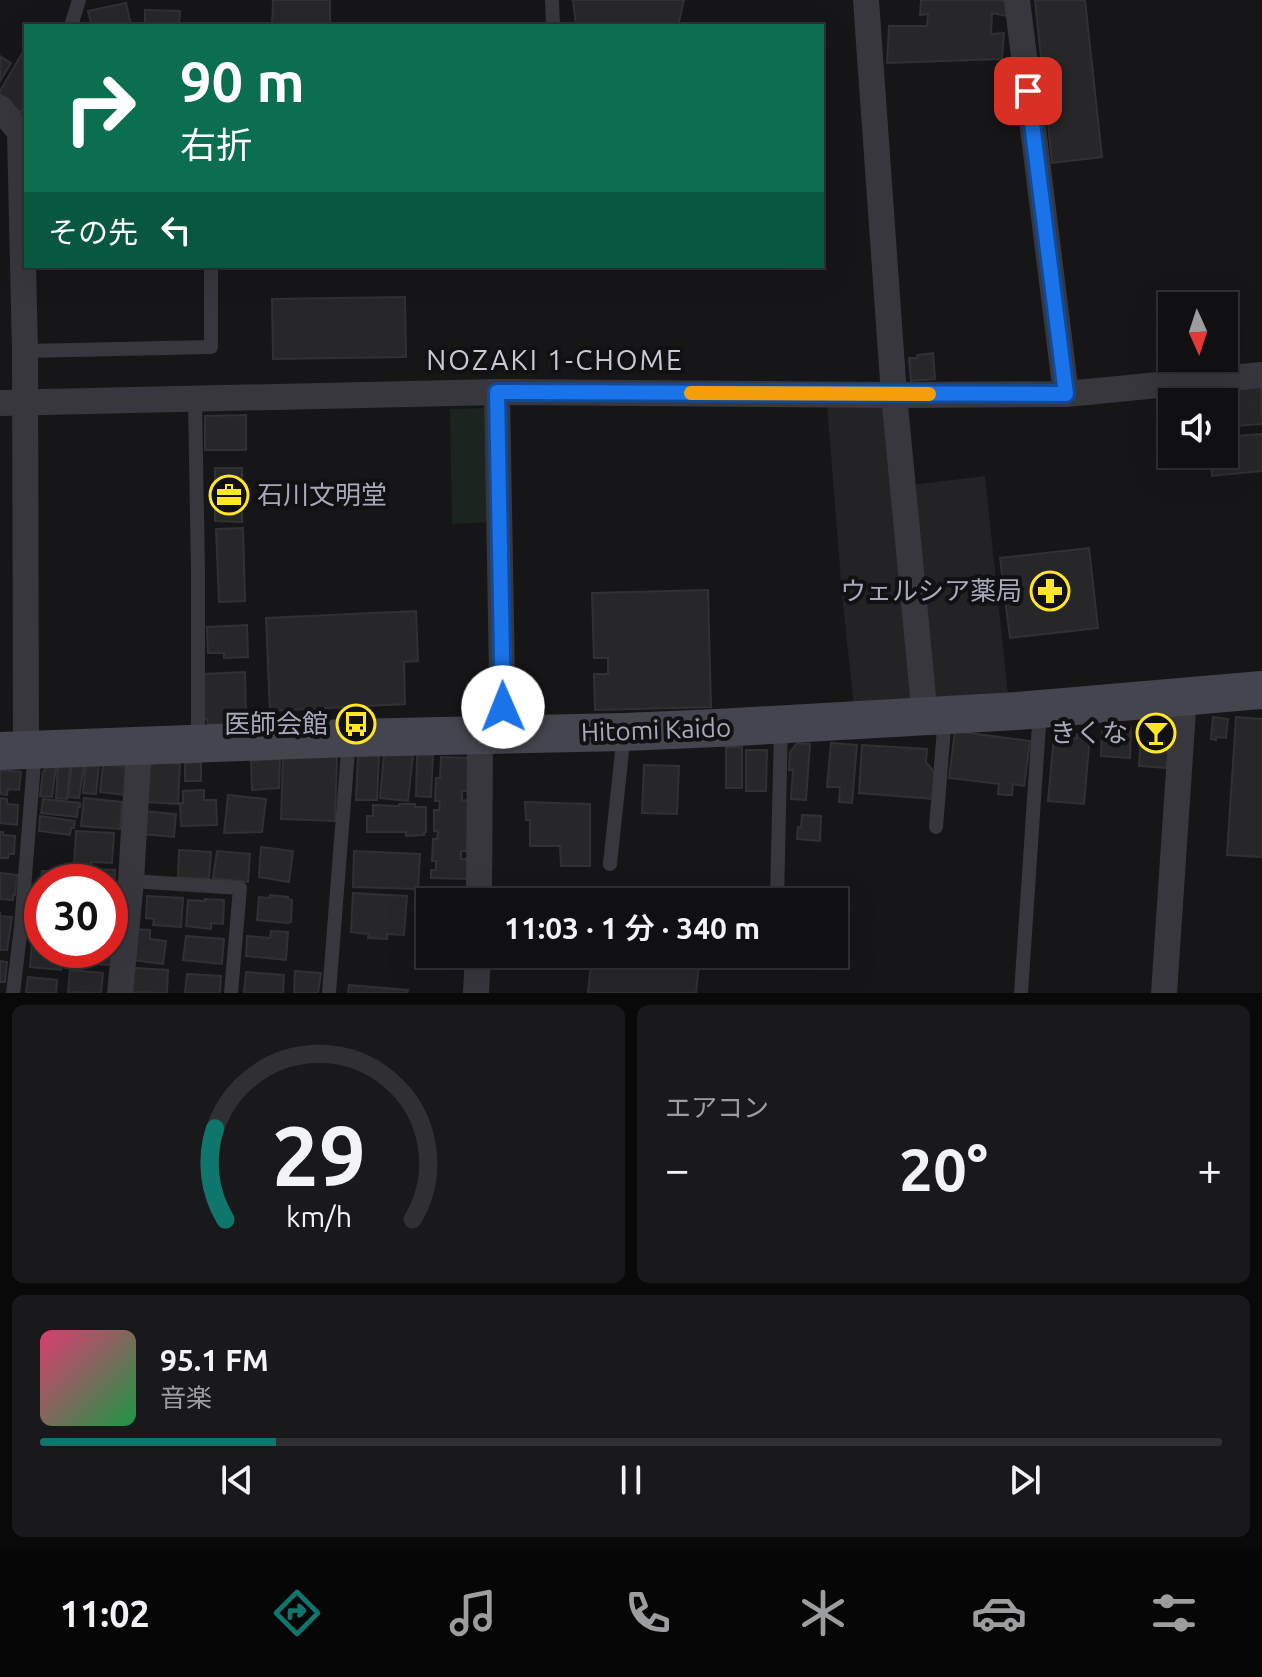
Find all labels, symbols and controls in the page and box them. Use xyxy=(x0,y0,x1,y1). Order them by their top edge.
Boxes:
text: 90 m xyxy=(180,50,305,113)
icon: right xyxy=(48,56,152,160)
pin xyxy=(994,57,1062,125)
icon: arrive xyxy=(1006,69,1050,113)
text: 右折 xyxy=(180,124,252,165)
icon: left xyxy=(154,208,198,252)
text: その先 xyxy=(48,215,138,249)
north arrow xyxy=(1158,292,1238,372)
map controls xyxy=(1158,292,1238,468)
district label: NOZAKI 1-CHOME xyxy=(426,344,684,375)
button: sound xyxy=(1158,388,1238,468)
office icon: 石川文明堂 xyxy=(208,474,250,516)
place label: 石川文明堂 xyxy=(257,480,387,509)
pharmacy icon: ウェルシア薬局 xyxy=(1029,570,1071,612)
place label: ウェルシア薬局 xyxy=(840,576,1022,605)
position arrow xyxy=(461,665,545,749)
bus stop icon: 医師会館 xyxy=(335,703,377,745)
place label: 医師会館 xyxy=(224,709,328,738)
street label: Hitomi Kaido xyxy=(580,712,732,747)
bar icon: きくな xyxy=(1135,712,1177,754)
place label: きくな xyxy=(1050,718,1128,747)
speed limit sign: 30 xyxy=(24,864,128,968)
text: 11:03 · 1 分 · 340 m xyxy=(504,911,760,945)
text: エアコン xyxy=(665,1093,769,1122)
text: 29 xyxy=(272,1108,365,1202)
text: 20° xyxy=(899,1135,988,1202)
text: − xyxy=(665,1144,690,1193)
text: + xyxy=(1197,1144,1222,1193)
text: km/h xyxy=(286,1200,352,1232)
text: 95.1 FM xyxy=(160,1343,269,1377)
text: 音楽 xyxy=(160,1383,212,1412)
icon: previous xyxy=(215,1458,259,1502)
icon: pause xyxy=(609,1458,653,1502)
icon: next xyxy=(1003,1458,1047,1502)
icon: directions xyxy=(269,1585,325,1641)
icon: music xyxy=(445,1585,501,1641)
icon: phone xyxy=(620,1585,676,1641)
icon: climate xyxy=(795,1585,851,1641)
icon: car xyxy=(971,1585,1027,1641)
icon: filters xyxy=(1146,1585,1202,1641)
text: 11:02 xyxy=(60,1593,150,1634)

